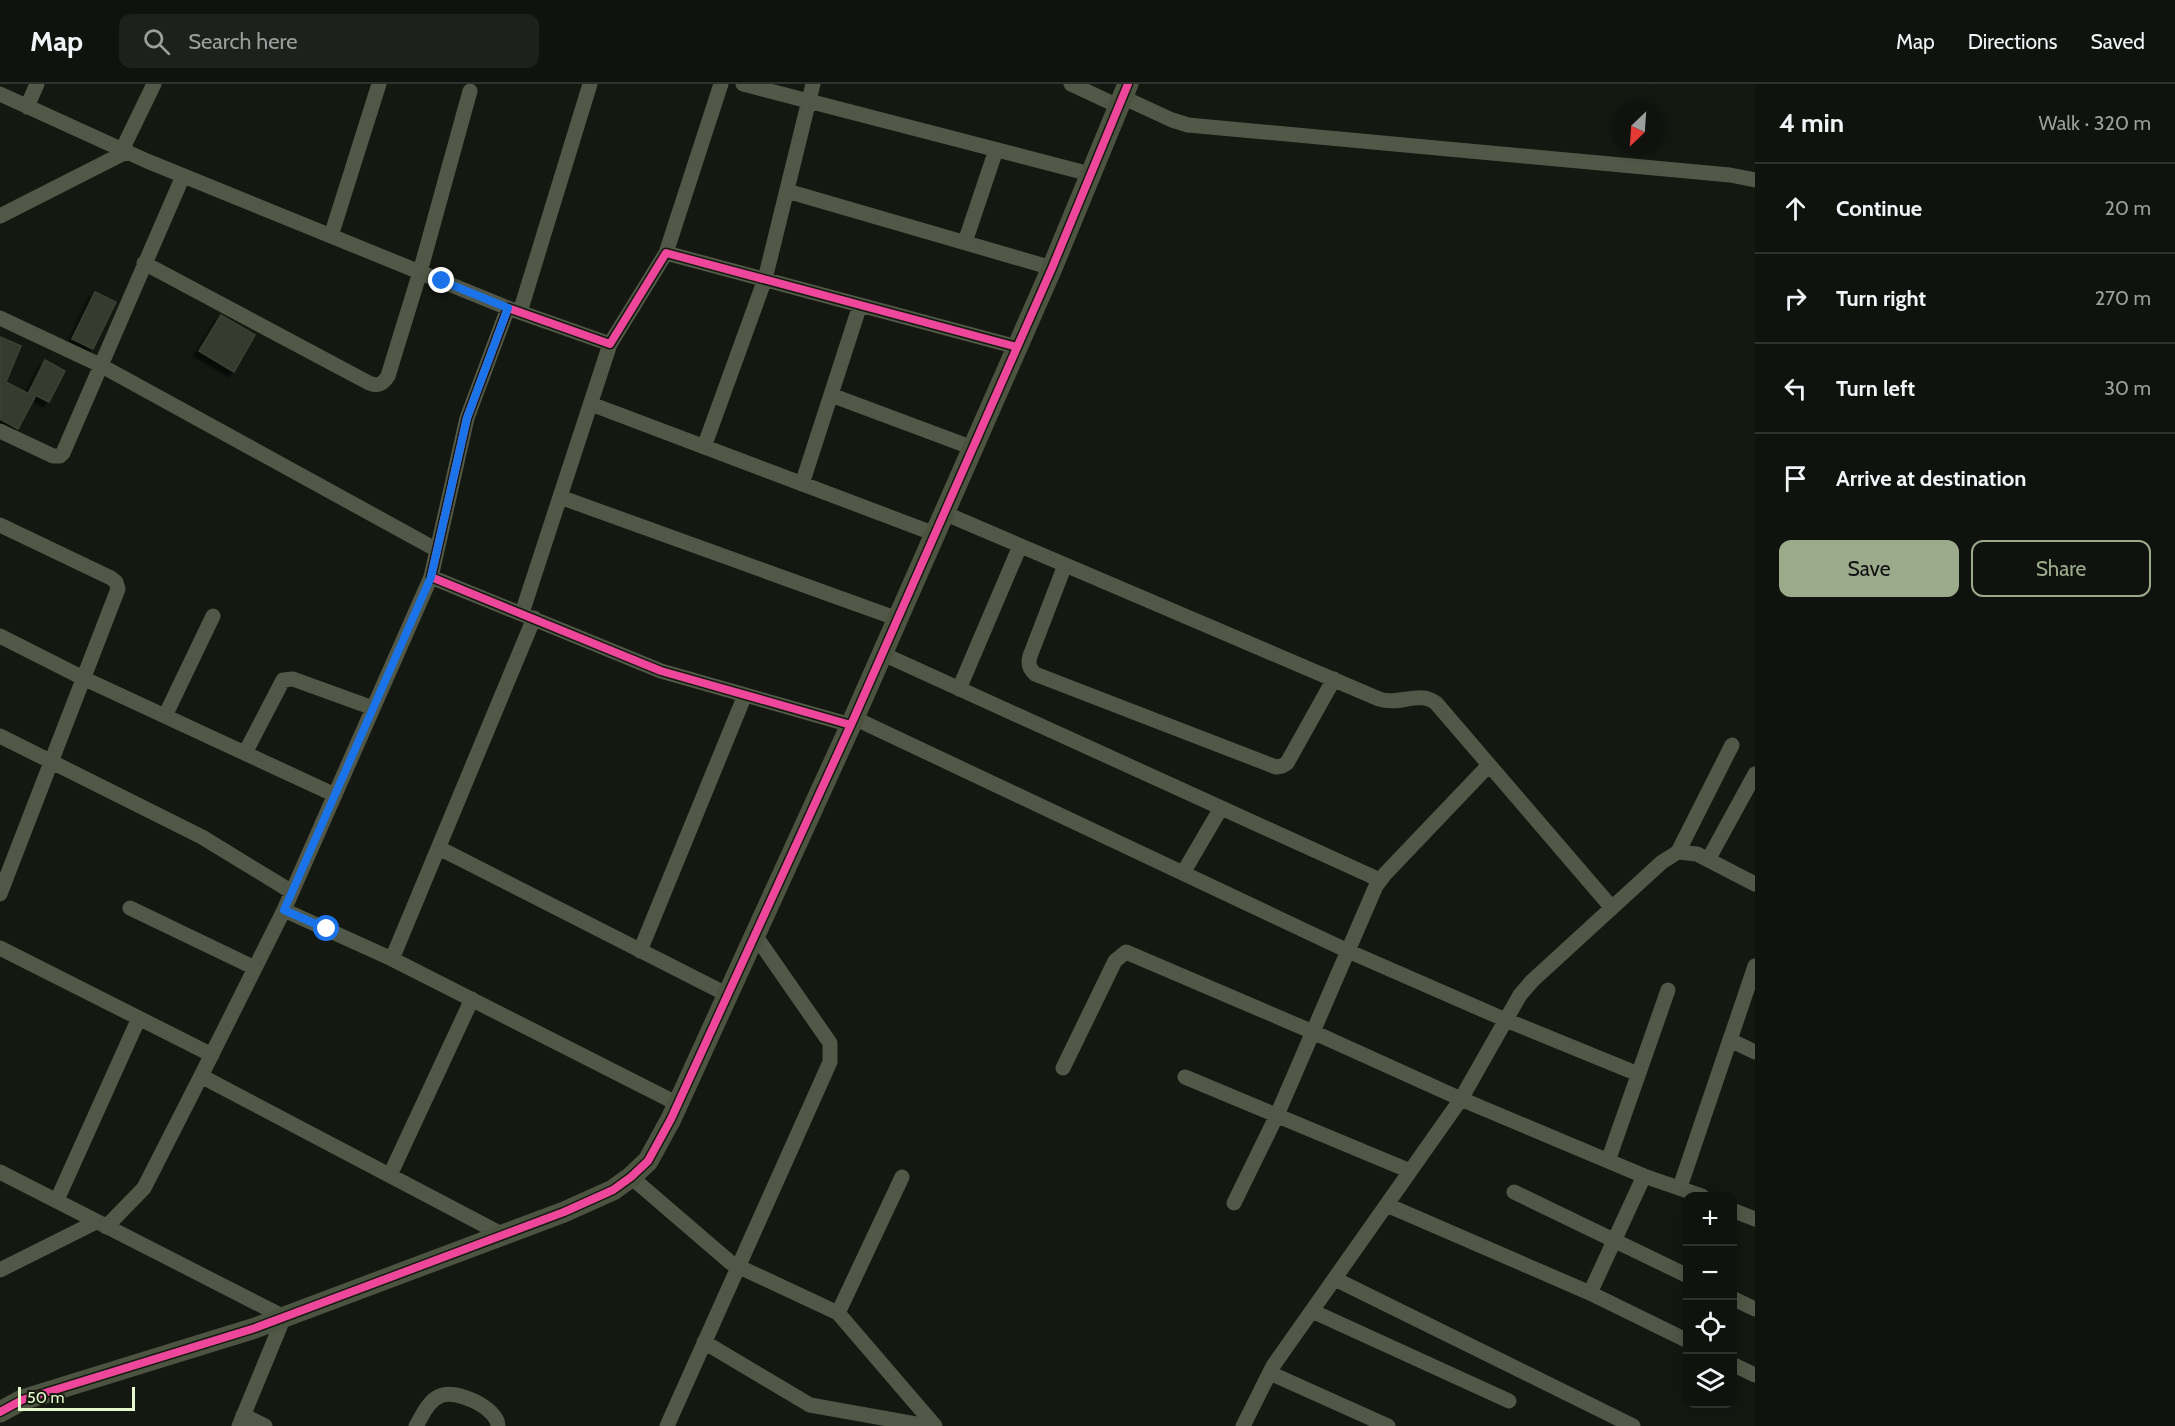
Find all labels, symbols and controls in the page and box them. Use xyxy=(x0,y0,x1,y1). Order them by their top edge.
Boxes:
search box xyxy=(119,14,539,68)
text: Map xyxy=(30,24,83,58)
icon: search xyxy=(140,25,173,58)
text: Search here xyxy=(188,28,297,55)
text: Map xyxy=(1896,29,1935,54)
text: Directions xyxy=(1968,29,2057,54)
text: Saved xyxy=(2090,29,2145,54)
north arrow xyxy=(1611,102,1665,156)
text: 4 min xyxy=(1779,107,1844,139)
text: Walk · 320 m xyxy=(2039,111,2151,135)
icon: ahead xyxy=(1779,192,1812,225)
text: Continue xyxy=(1836,195,1922,222)
text: 20 m xyxy=(2105,196,2151,220)
route end xyxy=(428,267,454,293)
icon: right xyxy=(1779,282,1812,315)
text: Turn right xyxy=(1836,285,1926,312)
text: 270 m xyxy=(2095,286,2151,310)
icon: left xyxy=(1779,372,1812,405)
text: Turn left xyxy=(1836,375,1915,402)
text: 30 m xyxy=(2104,376,2151,400)
icon: arrive xyxy=(1779,462,1812,495)
text: Arrive at destination xyxy=(1836,465,2026,492)
button: Save xyxy=(1779,540,1959,597)
button: Share xyxy=(1971,540,2151,597)
route start xyxy=(313,915,339,941)
map controls xyxy=(1683,1192,1737,1408)
button: + xyxy=(1683,1192,1737,1246)
button: − xyxy=(1683,1246,1737,1300)
button: locate xyxy=(1683,1300,1737,1354)
button: layers xyxy=(1683,1354,1737,1408)
scale bar xyxy=(18,1384,135,1412)
text: 50 m xyxy=(27,1388,64,1407)

